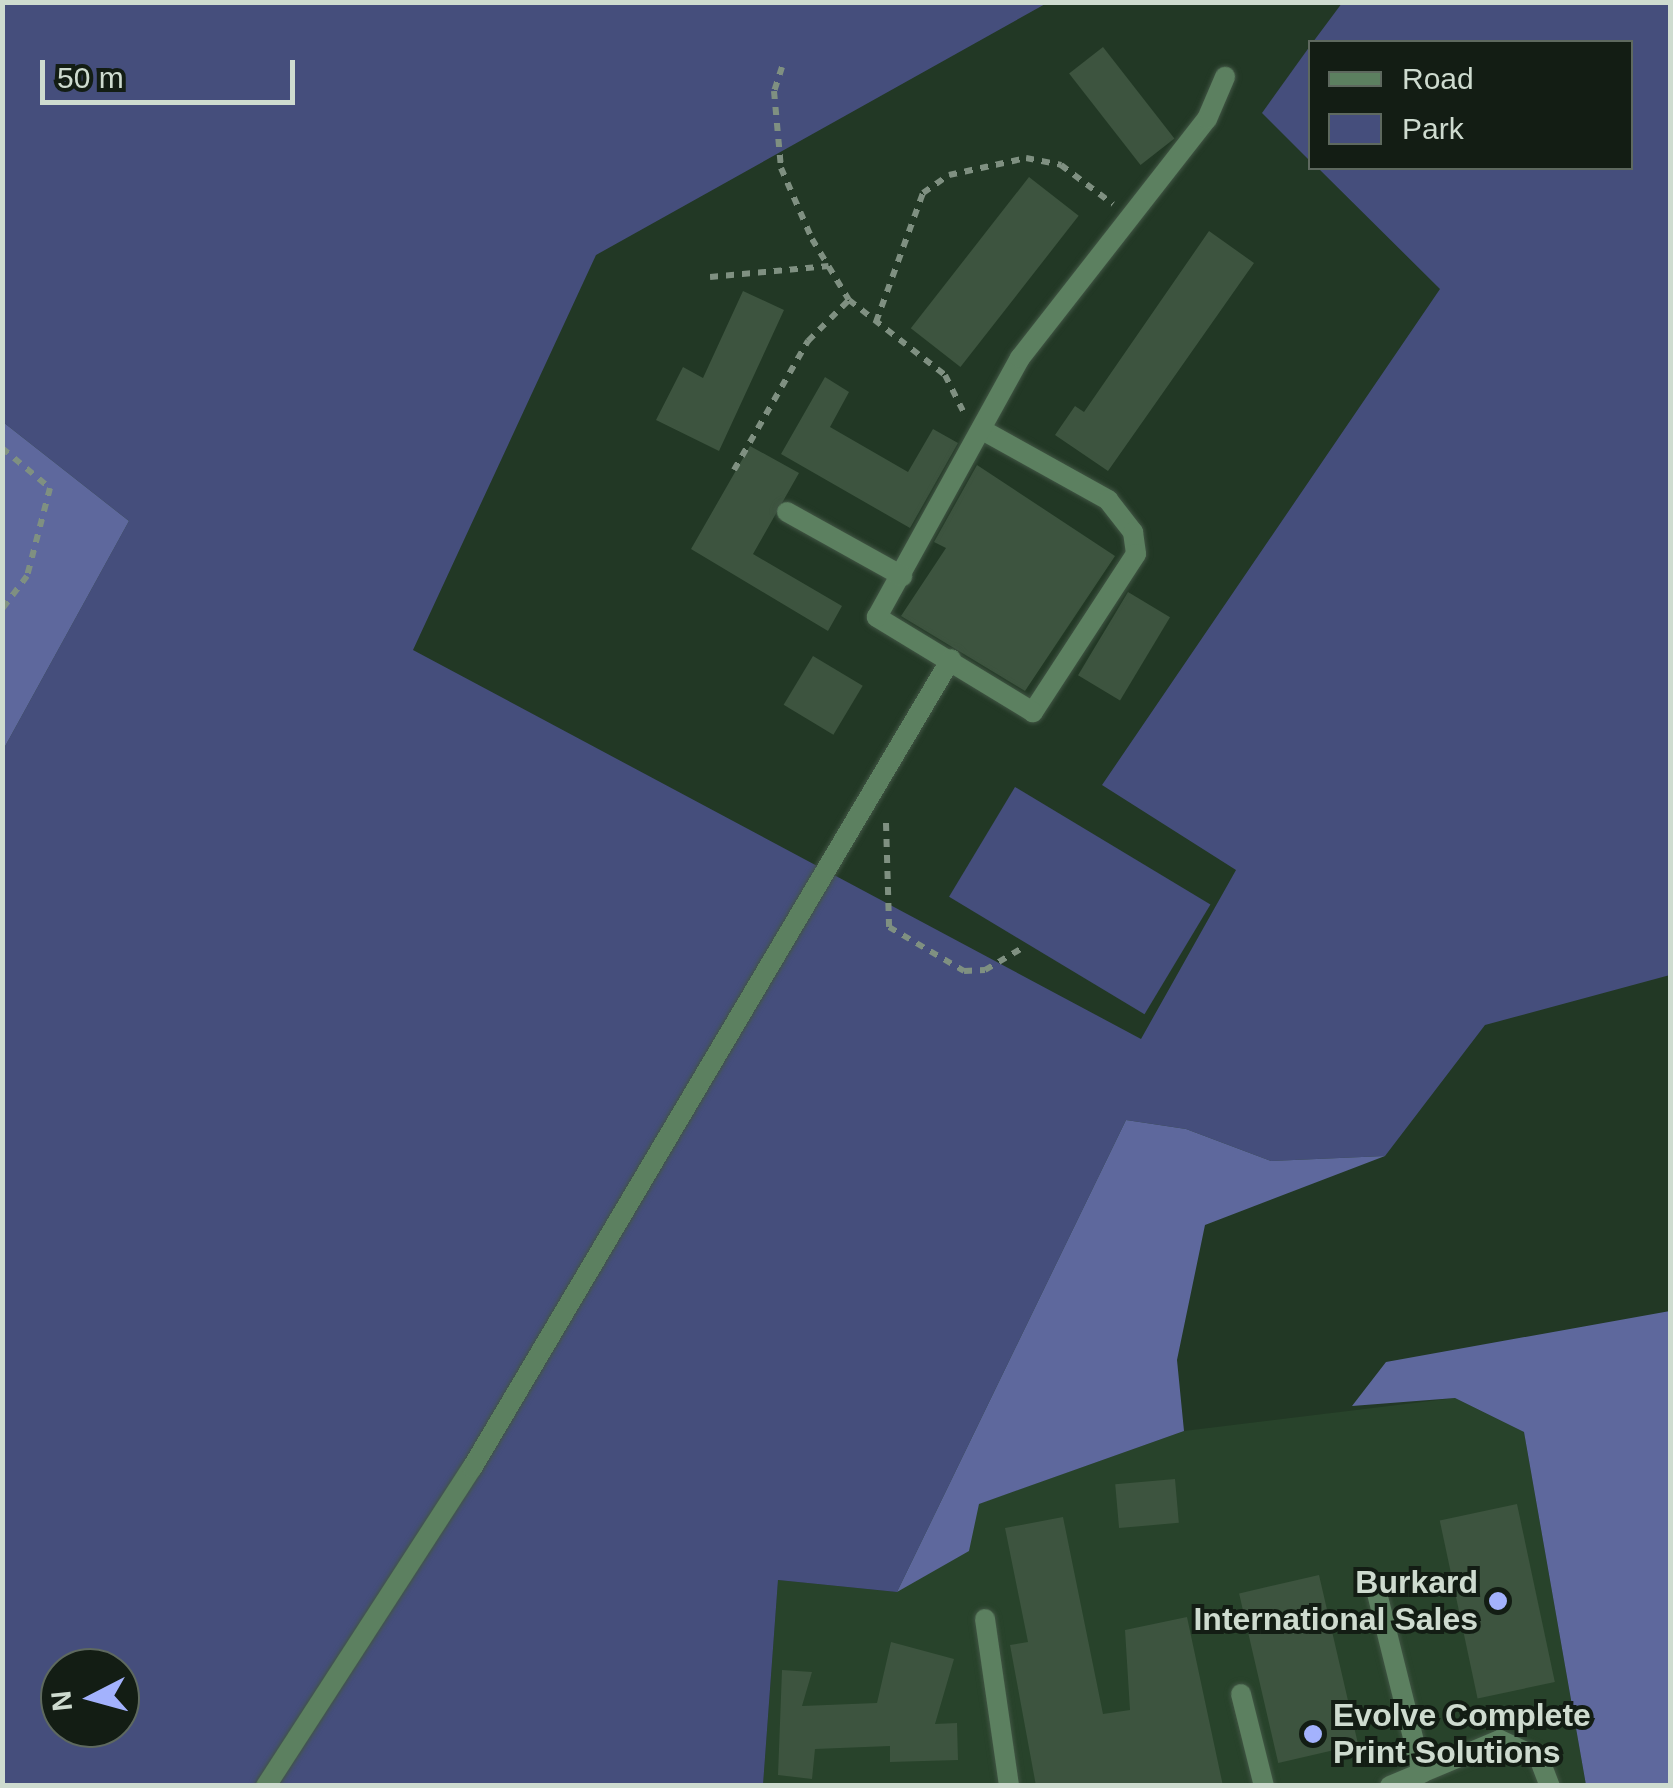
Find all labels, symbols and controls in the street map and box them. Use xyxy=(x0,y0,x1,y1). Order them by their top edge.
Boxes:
scale bar xyxy=(45,40,300,102)
legend xyxy=(1308,40,1633,170)
text: 50 m xyxy=(57,61,124,94)
text: Road xyxy=(1402,62,1474,95)
text: Park xyxy=(1402,112,1464,145)
place label: Burkard International Sales xyxy=(1193,1564,1478,1639)
marker: Burkard International Sales xyxy=(1487,1590,1509,1612)
north arrow xyxy=(40,1648,140,1748)
text: N xyxy=(45,1689,78,1713)
place label: Evolve Complete Print Solutions xyxy=(1333,1697,1591,1772)
marker: Evolve Complete Print Solutions xyxy=(1302,1723,1324,1745)

